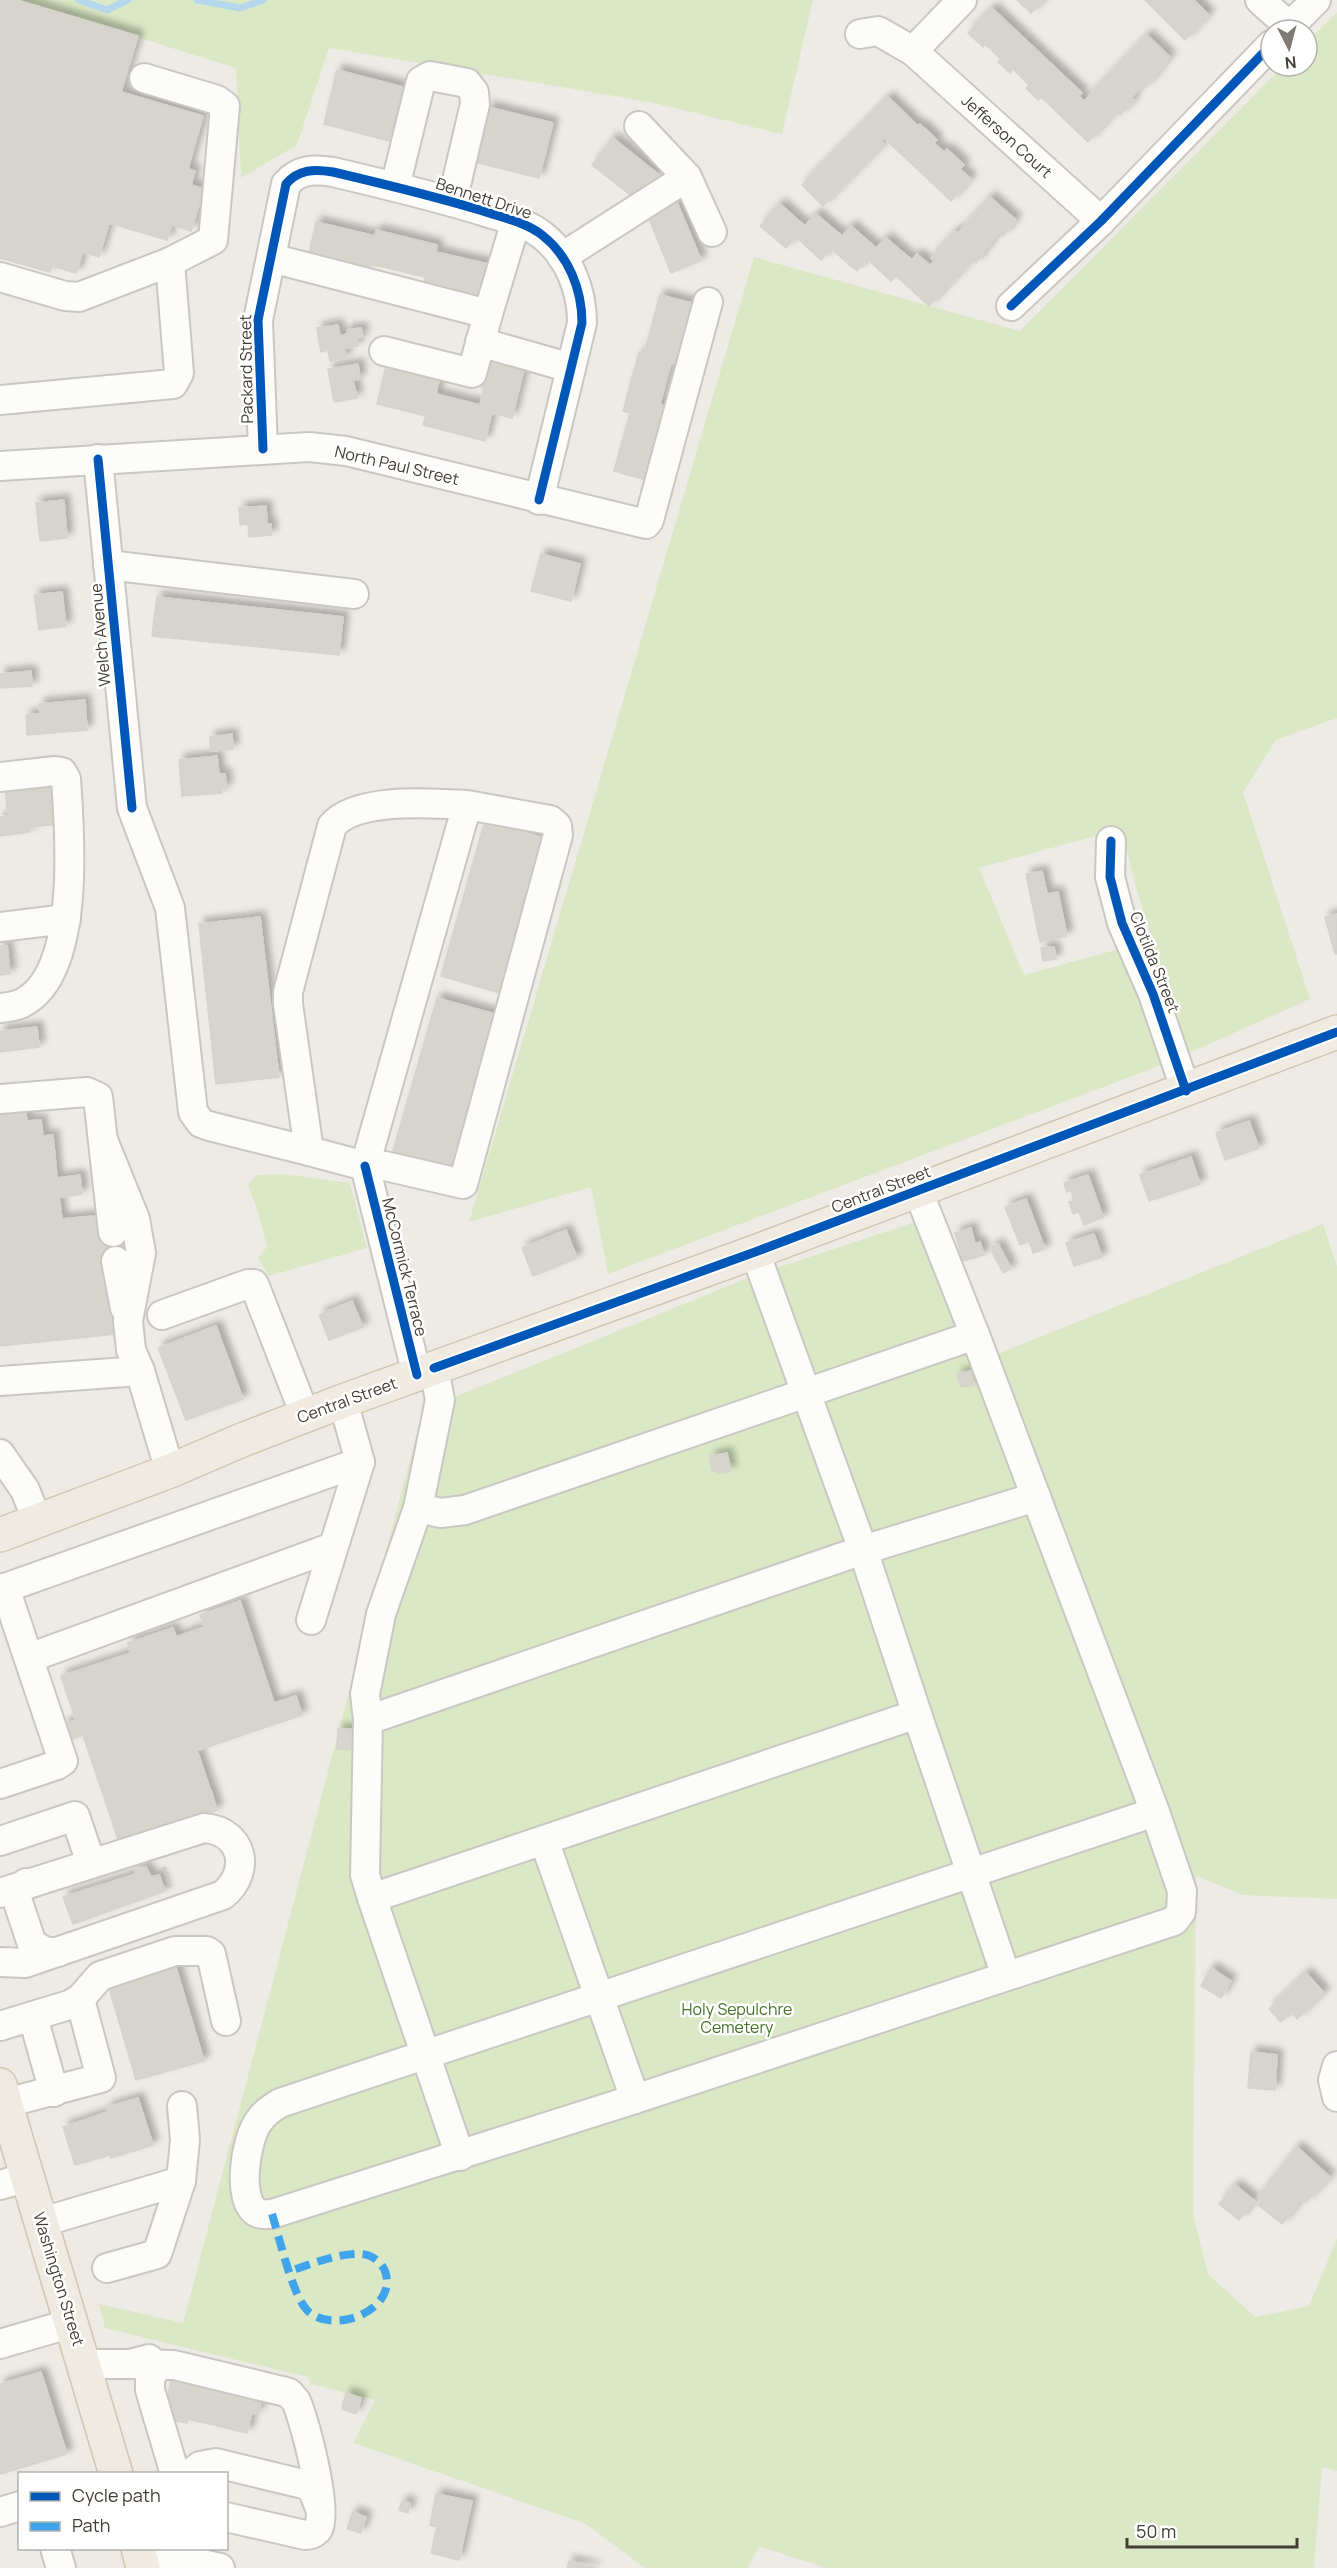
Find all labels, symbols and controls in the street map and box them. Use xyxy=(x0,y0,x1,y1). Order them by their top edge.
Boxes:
north arrow xyxy=(1259,18,1319,78)
text: N xyxy=(1284,51,1297,74)
street label: Jefferson Court xyxy=(957,89,1057,183)
street label: Bennett Drive xyxy=(433,172,535,224)
street label: Packard Street xyxy=(234,314,258,424)
street label: North Paul Street xyxy=(333,440,461,490)
street label: Welch Avenue xyxy=(85,583,115,687)
street label: Clotilda Street xyxy=(1125,908,1185,1016)
street label: Central Street xyxy=(828,1160,934,1218)
street label: McCormick Terrace xyxy=(377,1195,433,1339)
street label: Central Street xyxy=(294,1372,400,1428)
park label: Holy Sepulchre Cemetery xyxy=(682,1998,792,2038)
street label: Washington Street xyxy=(28,2209,90,2349)
legend xyxy=(18,2472,228,2550)
text: Cycle path xyxy=(72,2483,161,2507)
scale bar xyxy=(1127,2511,1296,2549)
text: Path xyxy=(72,2513,110,2537)
text: 50 m xyxy=(1136,2519,1176,2543)

